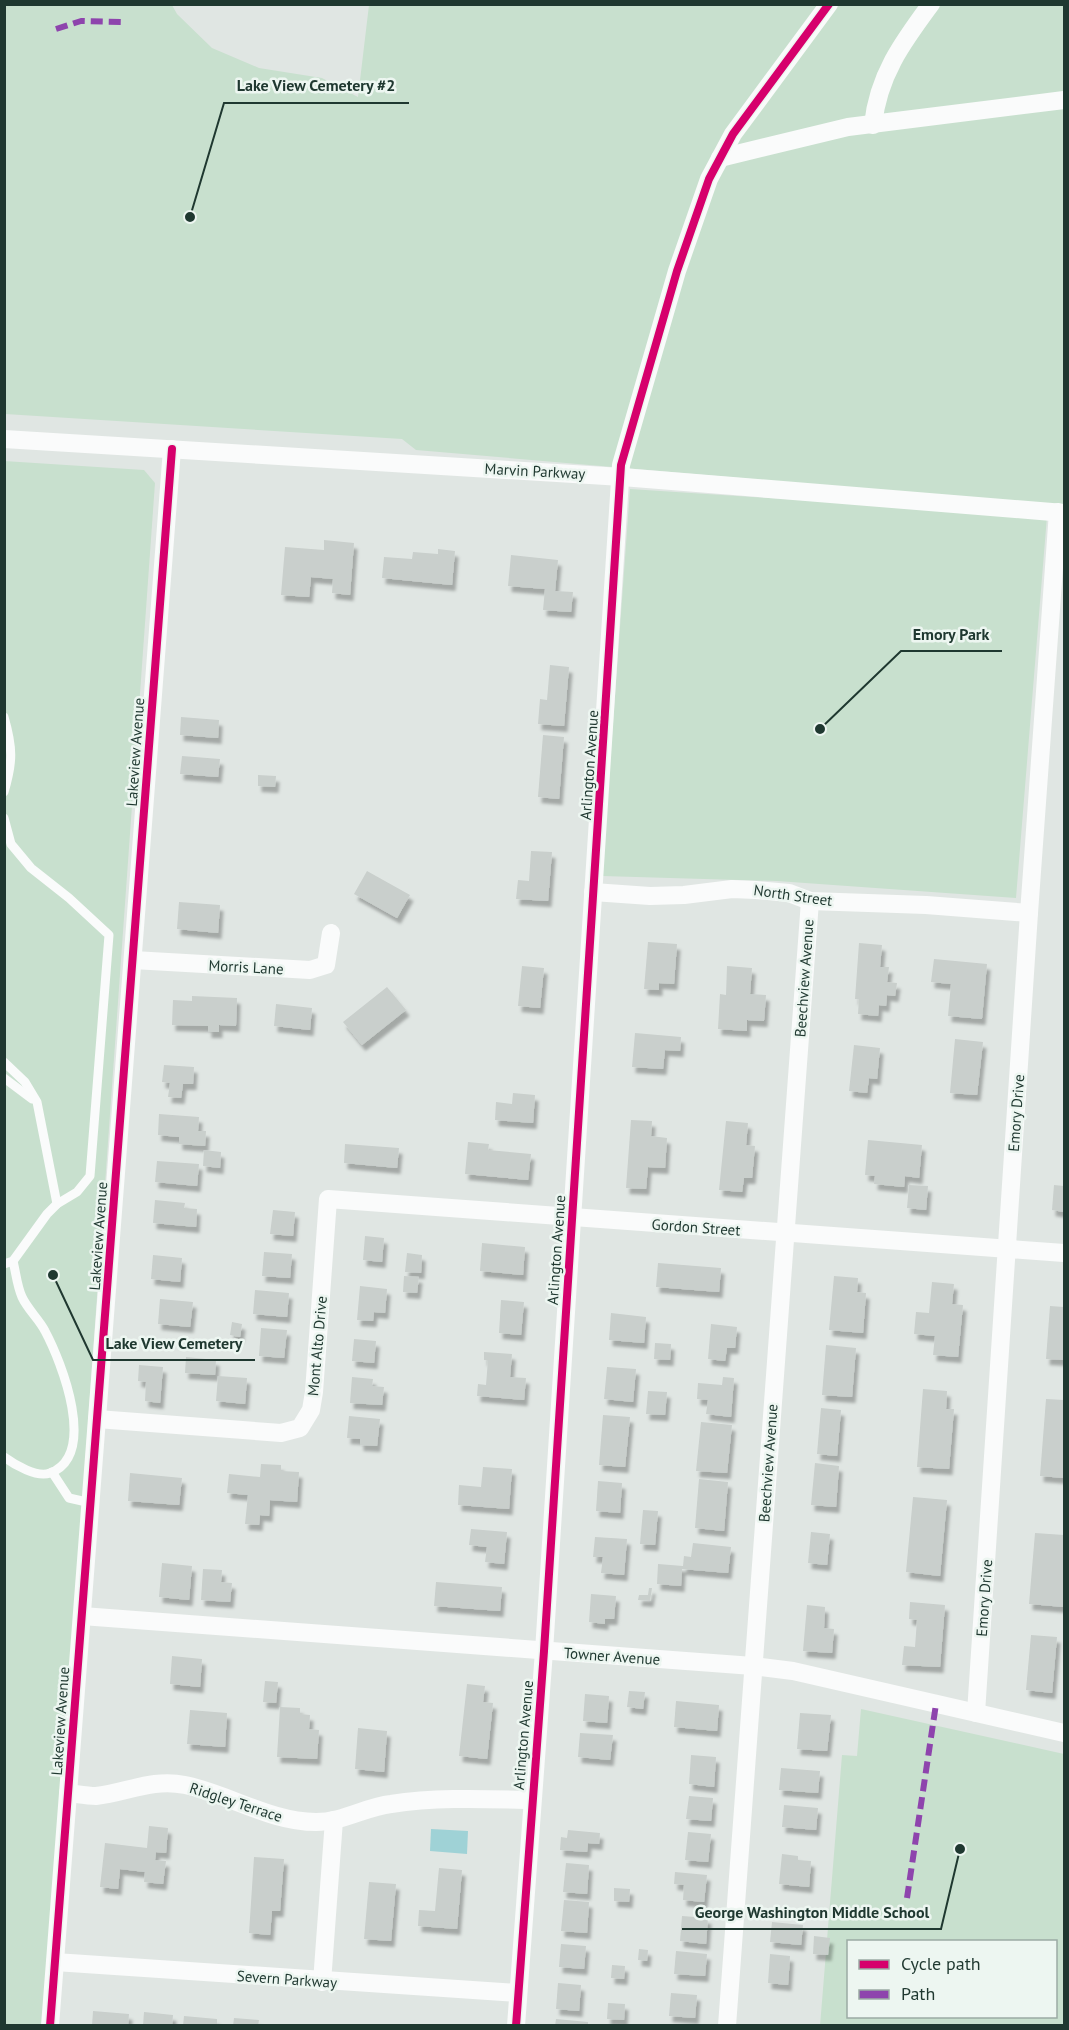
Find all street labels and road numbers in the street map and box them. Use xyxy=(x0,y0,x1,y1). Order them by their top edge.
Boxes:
street label: Marvin Parkway xyxy=(484,459,586,483)
street label: Lakeview Avenue xyxy=(122,697,148,807)
street label: Arlington Avenue xyxy=(576,709,602,821)
street label: North Street xyxy=(752,880,834,910)
street label: Beechview Avenue xyxy=(790,918,818,1038)
street label: Morris Lane xyxy=(208,956,284,978)
street label: Emory Drive xyxy=(1004,1074,1028,1152)
street label: Lakeview Avenue xyxy=(85,1181,111,1291)
street label: Arlington Avenue xyxy=(543,1194,569,1306)
street label: Gordon Street xyxy=(651,1214,741,1240)
street label: Mont Alto Drive xyxy=(303,1295,331,1397)
street label: Beechview Avenue xyxy=(754,1403,782,1523)
street label: Emory Drive xyxy=(972,1559,996,1637)
street label: Towner Avenue xyxy=(563,1643,661,1669)
street label: Lakeview Avenue xyxy=(47,1666,73,1776)
street label: Arlington Avenue xyxy=(509,1679,537,1791)
street label: Ridgley Terrace xyxy=(187,1778,285,1826)
street label: Severn Parkway xyxy=(236,1966,338,1992)

